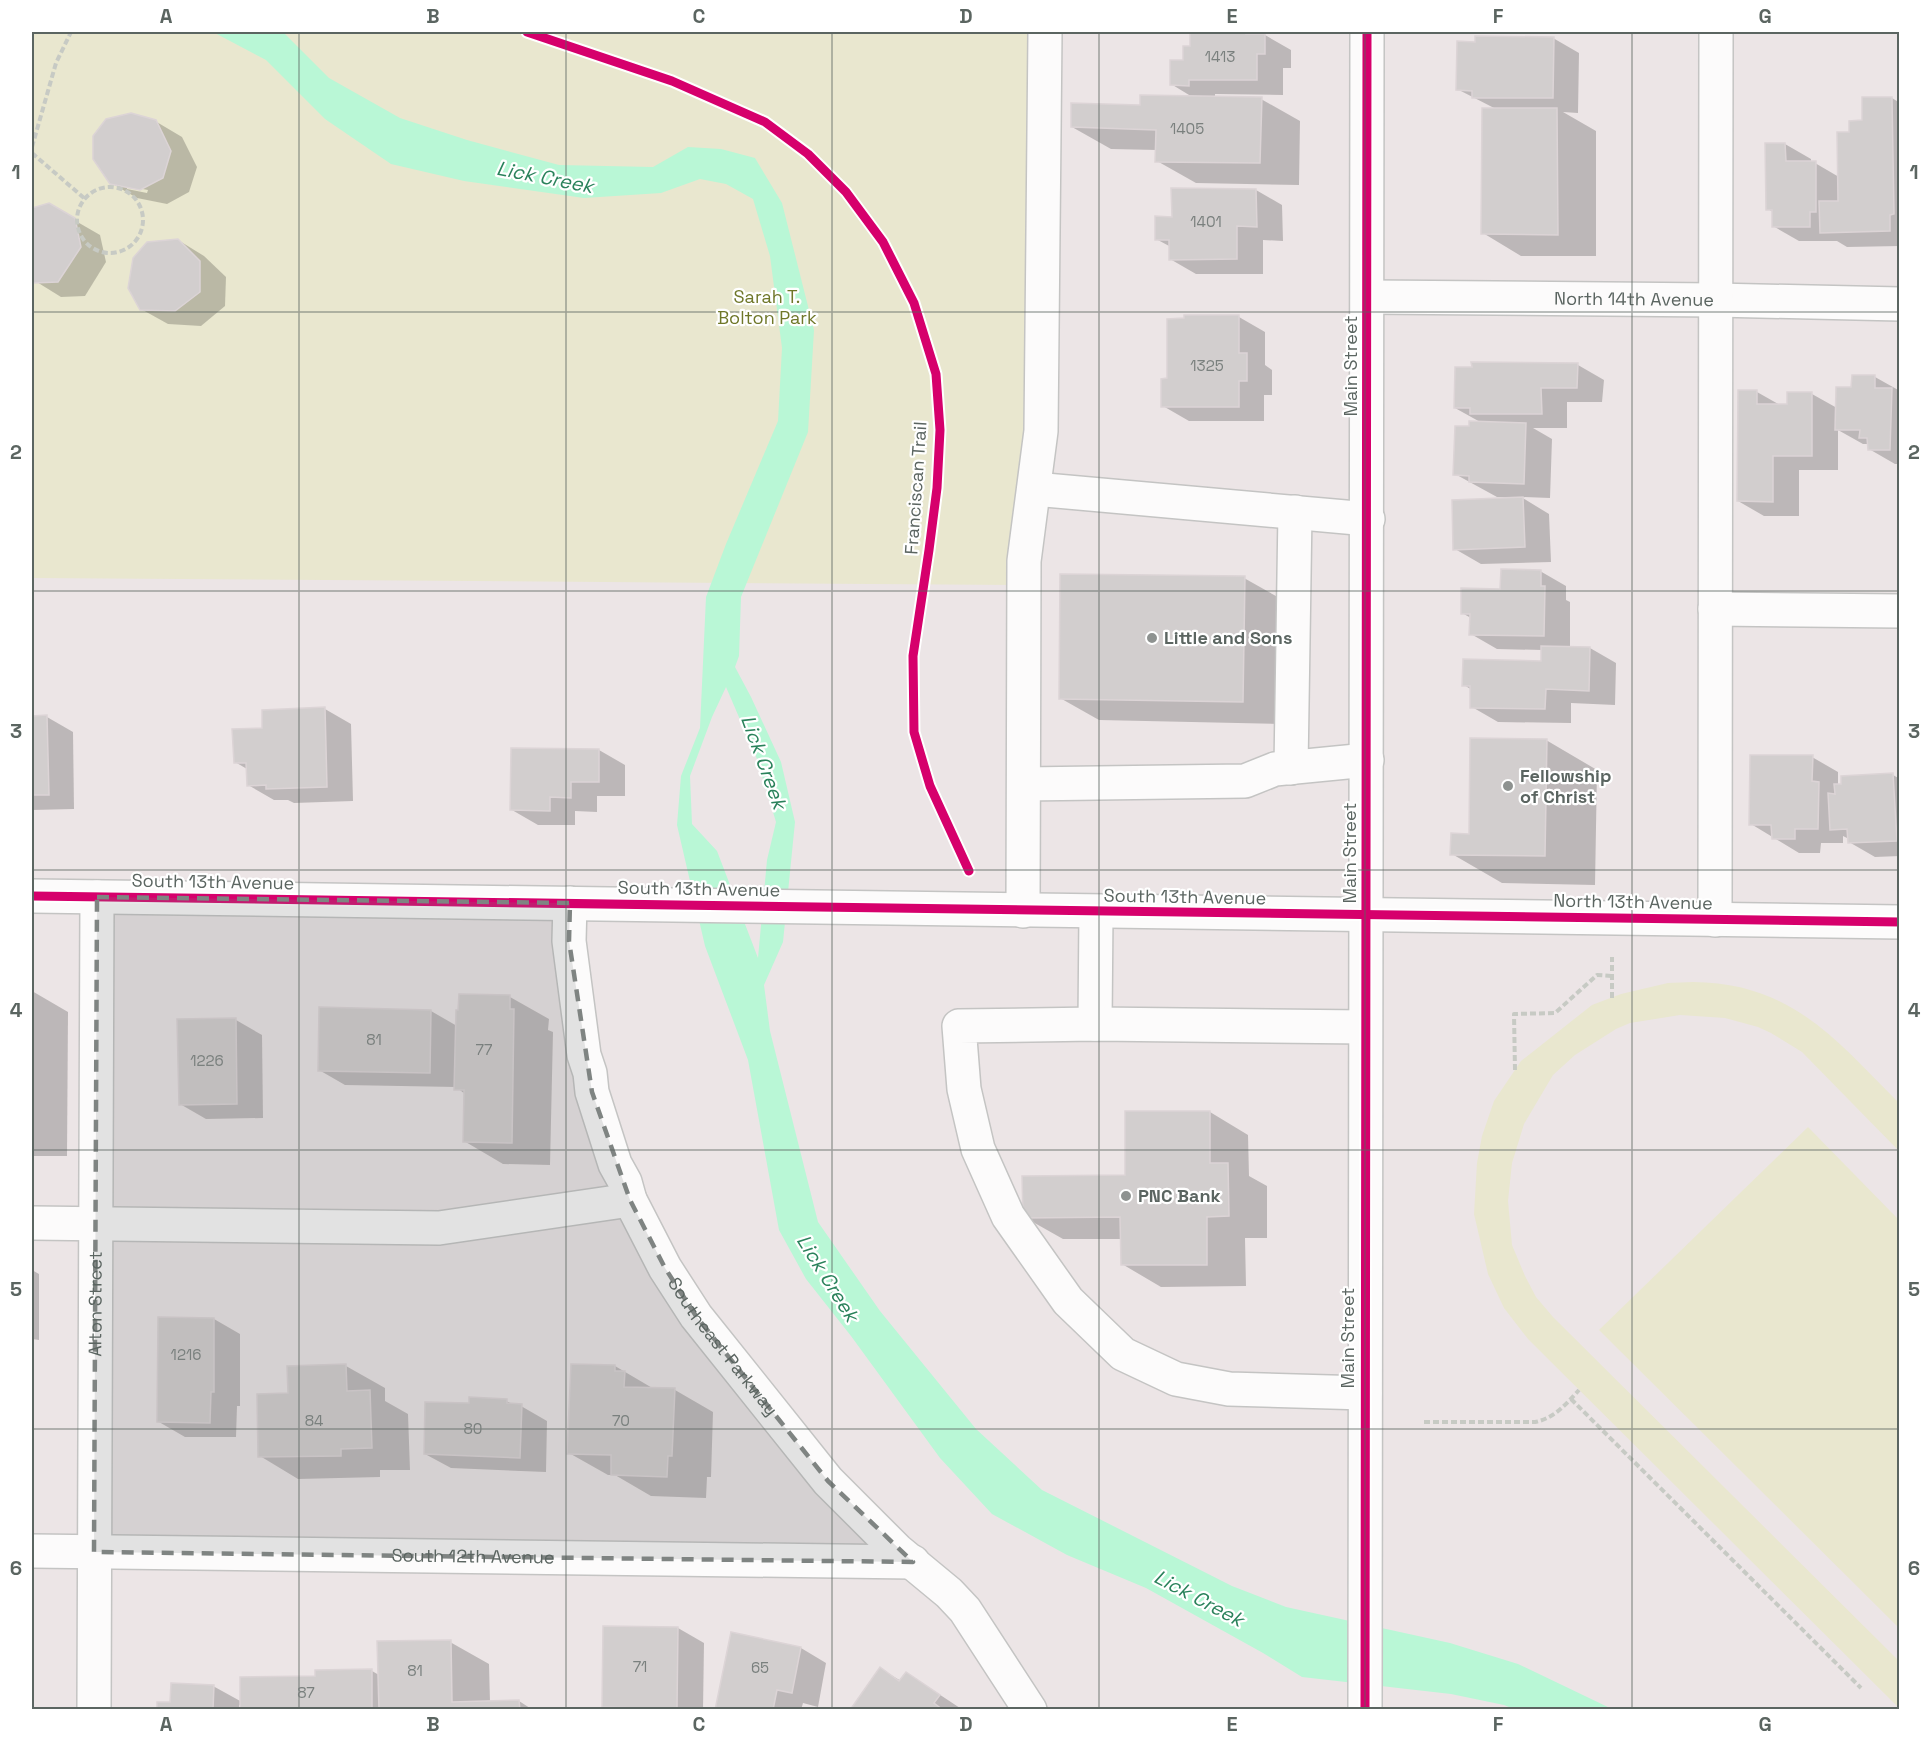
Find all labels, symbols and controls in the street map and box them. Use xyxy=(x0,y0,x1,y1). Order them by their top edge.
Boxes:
text: A xyxy=(160,3,173,29)
text: B xyxy=(426,3,440,29)
text: C xyxy=(693,3,706,29)
text: D xyxy=(959,3,973,29)
text: E xyxy=(1226,3,1238,29)
text: F xyxy=(1493,3,1504,29)
text: G xyxy=(1758,3,1772,29)
house number: 1413 xyxy=(1205,47,1235,66)
house number: 1405 xyxy=(1170,119,1204,138)
water label: Lick Creek xyxy=(494,155,598,200)
text: 1 xyxy=(11,159,21,185)
text: 1 xyxy=(1909,159,1919,185)
house number: 1401 xyxy=(1190,212,1222,231)
park label: Sarah T. Bolton Park xyxy=(717,285,817,329)
street label: North 14th Avenue xyxy=(1554,287,1714,311)
street label: Main Street xyxy=(1339,316,1362,417)
house number: 1325 xyxy=(1190,356,1224,375)
street label: Franciscan Trail xyxy=(899,421,932,555)
text: 2 xyxy=(10,439,22,465)
text: 2 xyxy=(1908,439,1920,465)
place label: Little and Sons xyxy=(1164,626,1292,649)
marker: Little and Sons xyxy=(1145,631,1159,645)
water label: Lick Creek xyxy=(735,711,794,815)
text: 3 xyxy=(10,718,22,744)
text: 3 xyxy=(1908,718,1920,744)
place label: Fellowship of Christ xyxy=(1520,764,1611,808)
marker: Fellowship of Christ xyxy=(1501,779,1515,793)
street label: Main Street xyxy=(1338,803,1361,904)
street label: South 13th Avenue xyxy=(131,869,295,894)
street label: South 13th Avenue xyxy=(617,876,781,901)
street label: South 13th Avenue xyxy=(1103,884,1267,909)
street label: North 13th Avenue xyxy=(1553,889,1713,914)
text: 4 xyxy=(10,997,23,1023)
text: 4 xyxy=(1908,997,1921,1023)
house number: 81 xyxy=(366,1030,382,1049)
house number: 77 xyxy=(476,1040,492,1059)
house number: 1226 xyxy=(190,1051,224,1070)
place label: PNC Bank xyxy=(1138,1184,1221,1207)
marker: PNC Bank xyxy=(1119,1189,1133,1203)
water label: Lick Creek xyxy=(791,1229,866,1328)
street label: Alton Street xyxy=(83,1251,107,1357)
street label: Southeast Parkway xyxy=(663,1273,783,1420)
text: 5 xyxy=(10,1276,22,1302)
text: 5 xyxy=(1908,1276,1920,1302)
street label: Main Street xyxy=(1336,1288,1359,1389)
house number: 1216 xyxy=(171,1345,201,1364)
house number: 84 xyxy=(305,1411,323,1430)
house number: 70 xyxy=(612,1411,630,1430)
house number: 80 xyxy=(464,1419,482,1438)
street label: South 12th Avenue xyxy=(391,1543,555,1569)
text: 6 xyxy=(10,1555,22,1581)
text: 6 xyxy=(1908,1555,1920,1581)
water label: Lick Creek xyxy=(1150,1563,1250,1634)
house number: 71 xyxy=(633,1657,647,1676)
house number: 65 xyxy=(751,1658,769,1677)
house number: 81 xyxy=(407,1661,423,1680)
house number: 87 xyxy=(297,1683,315,1702)
text: A xyxy=(160,1711,173,1737)
text: B xyxy=(426,1711,440,1737)
text: C xyxy=(693,1711,706,1737)
text: D xyxy=(959,1711,973,1737)
text: E xyxy=(1226,1711,1238,1737)
text: F xyxy=(1493,1711,1504,1737)
text: G xyxy=(1758,1711,1772,1737)

